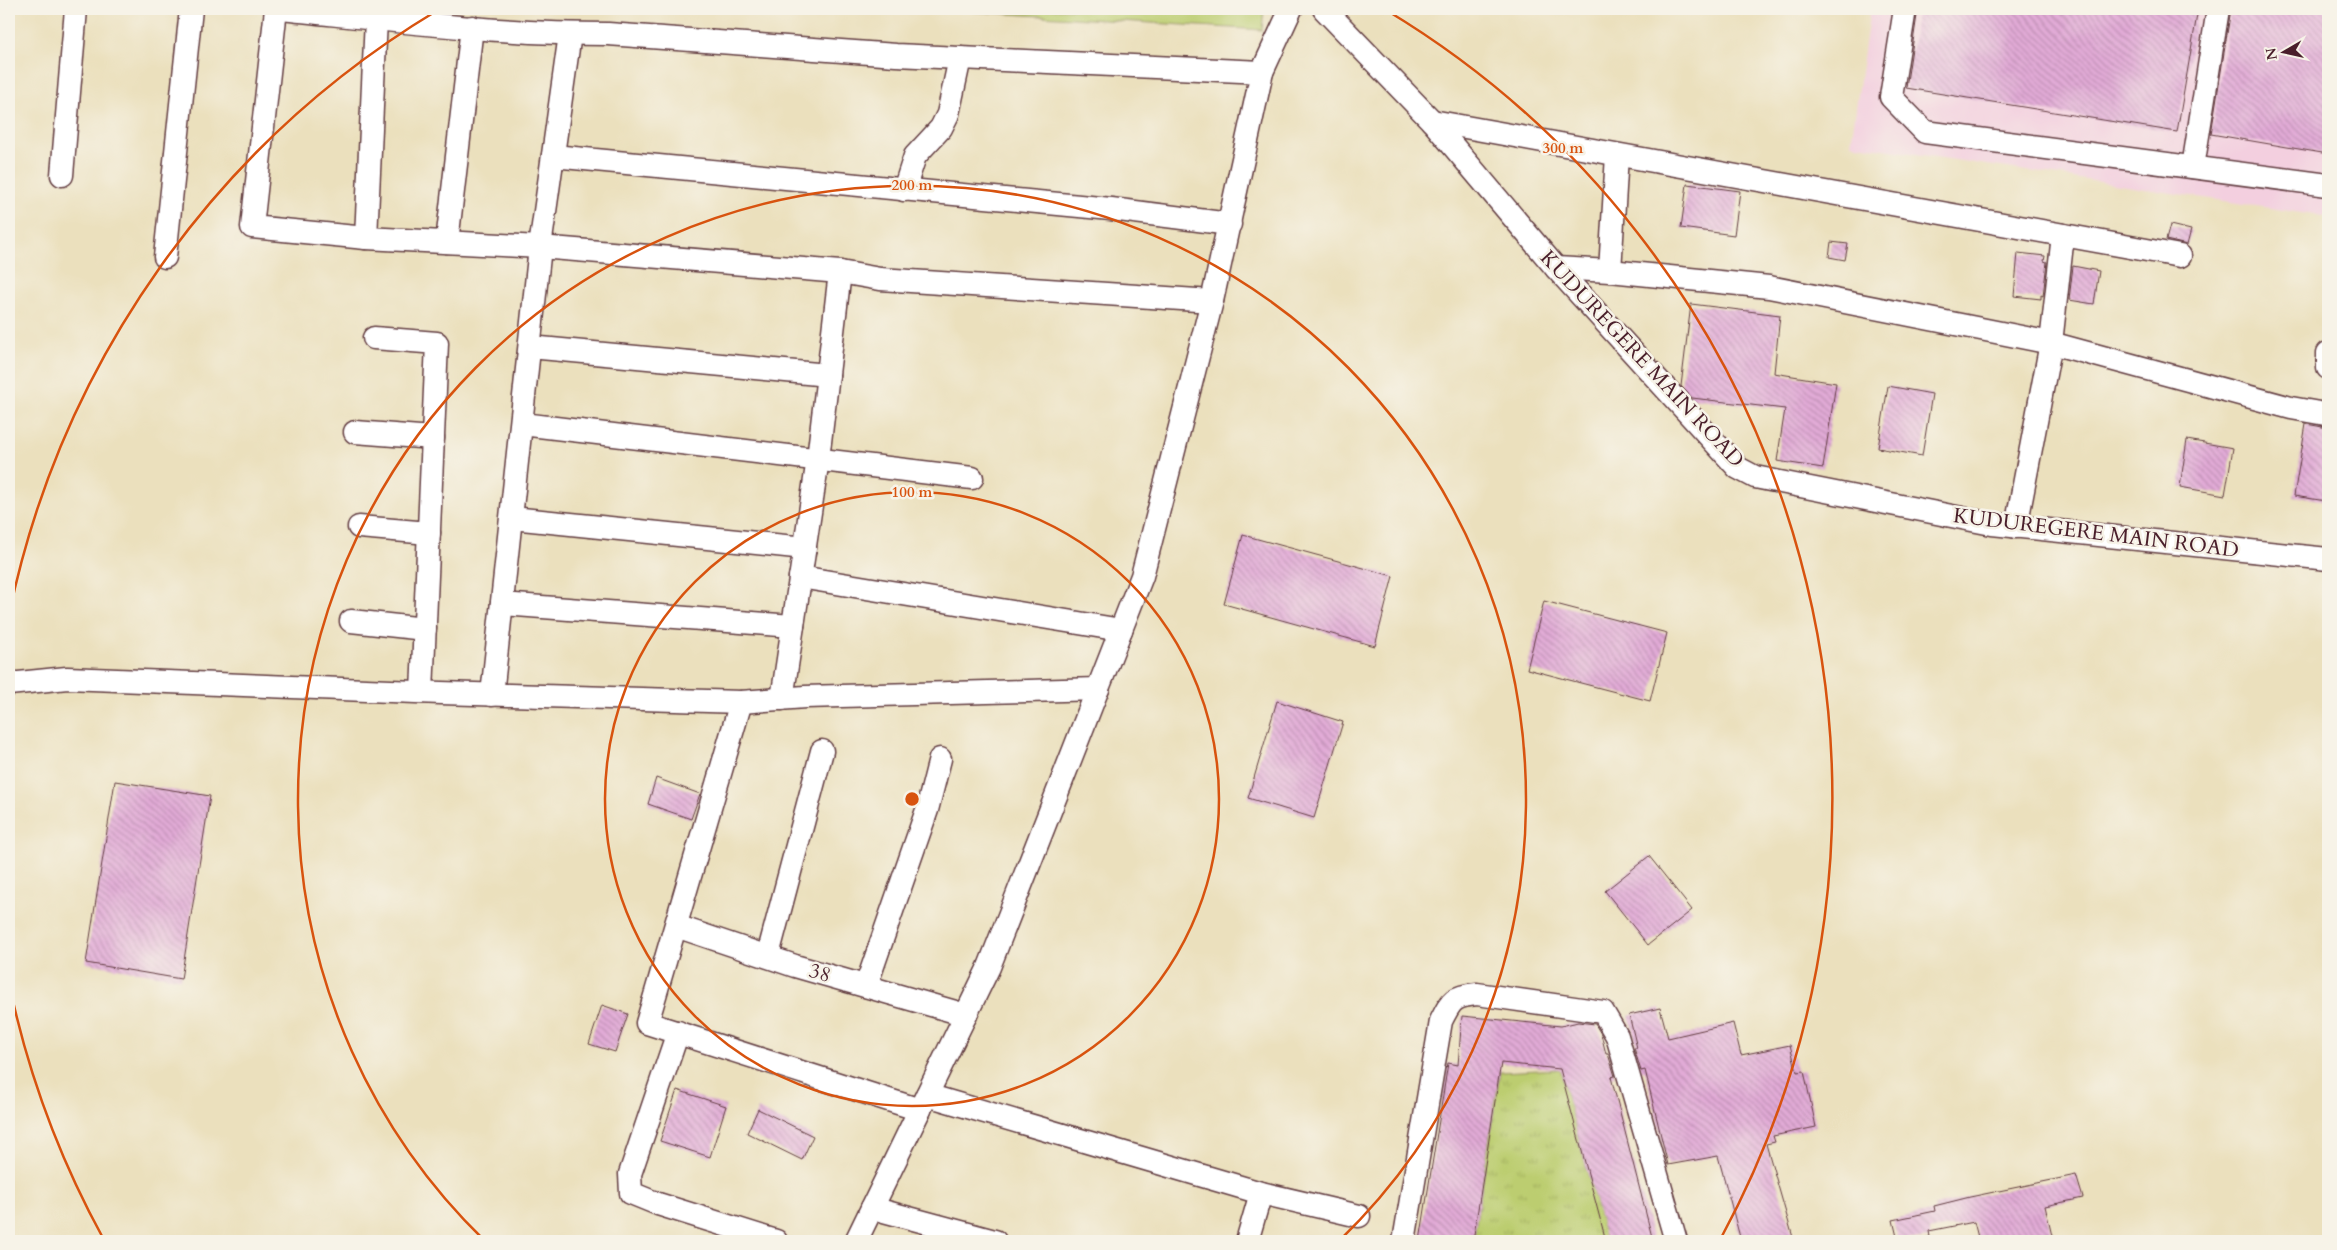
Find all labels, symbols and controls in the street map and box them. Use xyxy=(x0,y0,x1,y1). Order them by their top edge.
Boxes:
north arrow xyxy=(2260,28,2310,78)
text: N xyxy=(2261,46,2282,61)
text: 300 m xyxy=(1543,138,1584,158)
text: 200 m xyxy=(892,175,933,195)
street label: KUDUREGERE MAIN ROAD xyxy=(1533,244,1751,474)
text: 100 m xyxy=(892,482,933,502)
street label: KUDUREGERE MAIN ROAD xyxy=(1952,501,2240,565)
centre of rings xyxy=(903,790,921,808)
street label: 38 xyxy=(806,956,834,990)

